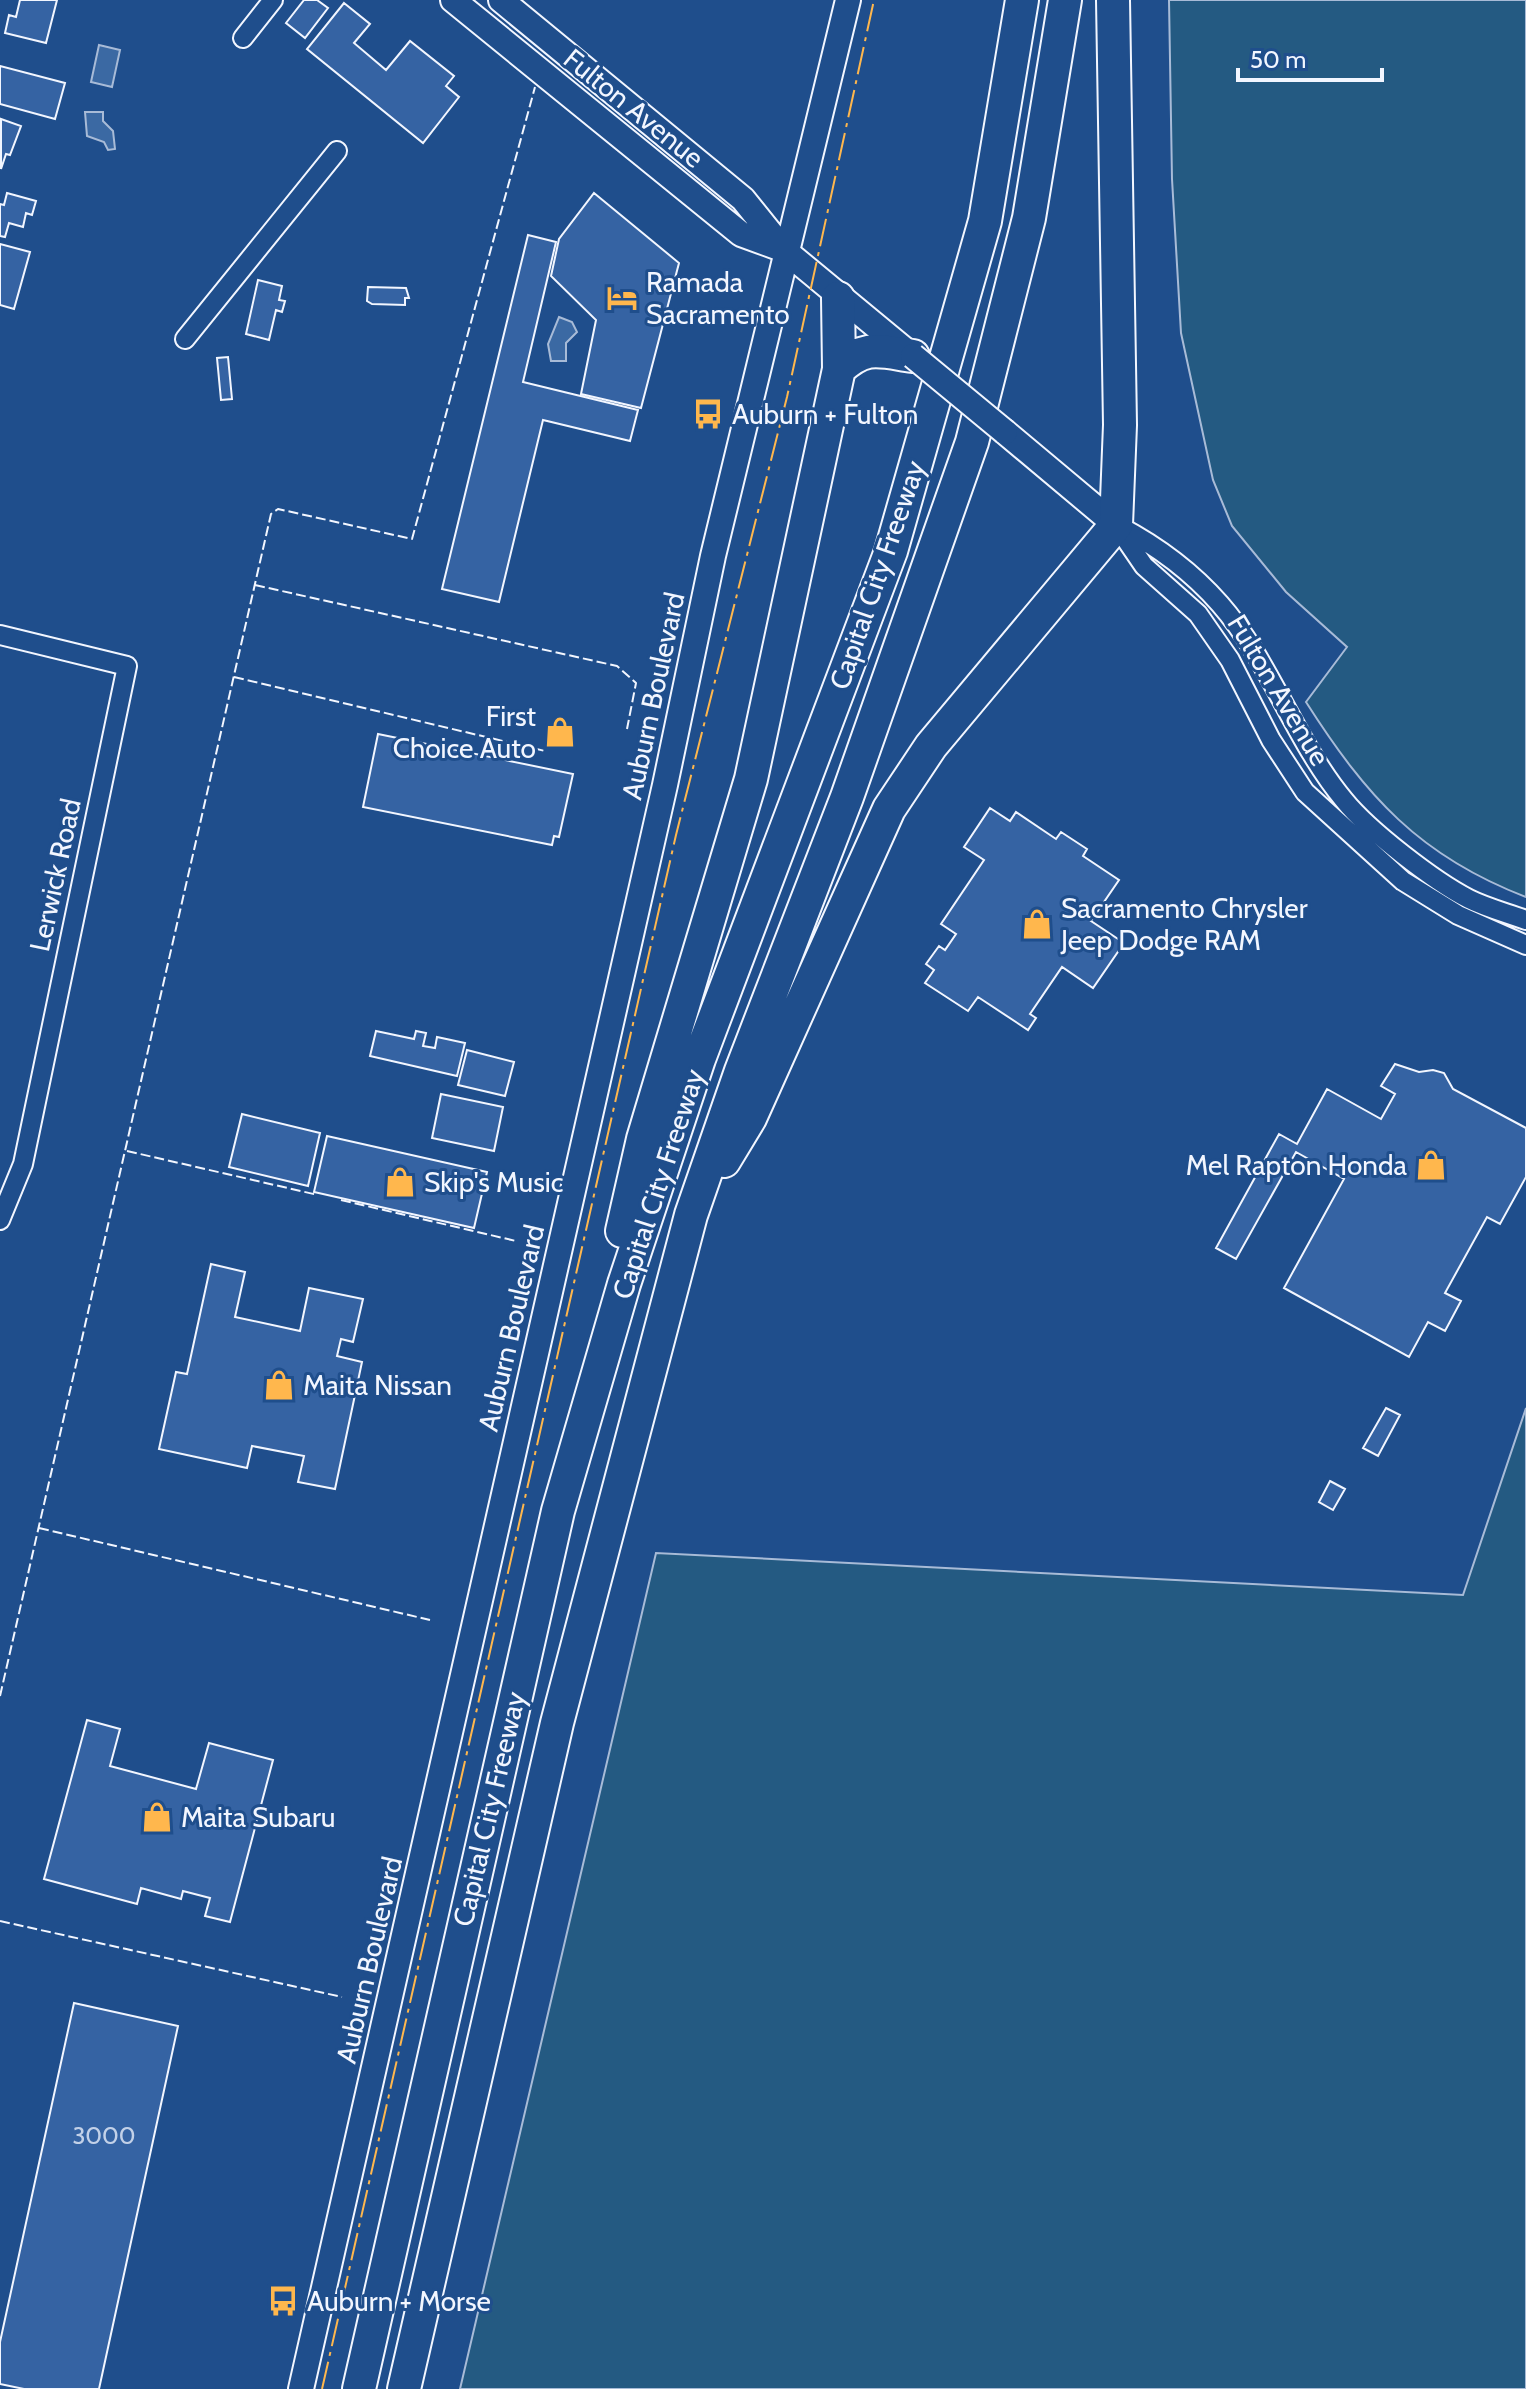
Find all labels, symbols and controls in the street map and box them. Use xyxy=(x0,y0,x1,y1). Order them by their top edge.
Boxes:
scale bar xyxy=(1238,32,1382,82)
street label: Fulton Avenue xyxy=(557,41,711,175)
text: 50 m xyxy=(1250,45,1306,74)
place label: Ramada Sacramento xyxy=(646,265,790,331)
hotel icon: Ramada Sacramento xyxy=(605,281,639,315)
bus stop icon: Auburn + Fulton xyxy=(691,397,725,431)
place label: Auburn + Fulton xyxy=(732,397,918,431)
street label: Capital City Freeway xyxy=(822,456,932,694)
street label: Auburn Boulevard xyxy=(614,589,692,803)
street label: Fulton Avenue xyxy=(1221,608,1337,772)
place label: First Choice Auto xyxy=(393,699,536,765)
shop icon: First Choice Auto xyxy=(543,715,577,749)
street label: Lerwick Road xyxy=(22,795,88,955)
place label: Sacramento Chrysler Jeep Dodge RAM xyxy=(1060,891,1308,957)
shop icon: Sacramento Chrysler Jeep Dodge RAM xyxy=(1020,907,1054,941)
street label: Capital City Freeway xyxy=(605,1065,711,1303)
place label: Mel Rapton Honda xyxy=(1186,1148,1408,1182)
shop icon: Mel Rapton Honda xyxy=(1414,1148,1448,1182)
shop icon: Skip's Music xyxy=(383,1165,417,1199)
place label: Skip's Music xyxy=(424,1165,563,1199)
street label: Auburn Boulevard xyxy=(471,1221,551,1435)
shop icon: Maita Nissan xyxy=(262,1368,296,1402)
place label: Maita Nissan xyxy=(303,1368,452,1402)
street label: Capital City Freeway xyxy=(445,1688,533,1930)
shop icon: Maita Subaru xyxy=(140,1800,174,1834)
place label: Maita Subaru xyxy=(181,1800,335,1834)
street label: Auburn Boulevard xyxy=(329,1853,409,2067)
house number: 3000 xyxy=(72,2121,136,2150)
bus stop icon: Auburn + Morse xyxy=(266,2284,300,2318)
place label: Auburn + Morse xyxy=(307,2284,491,2318)

